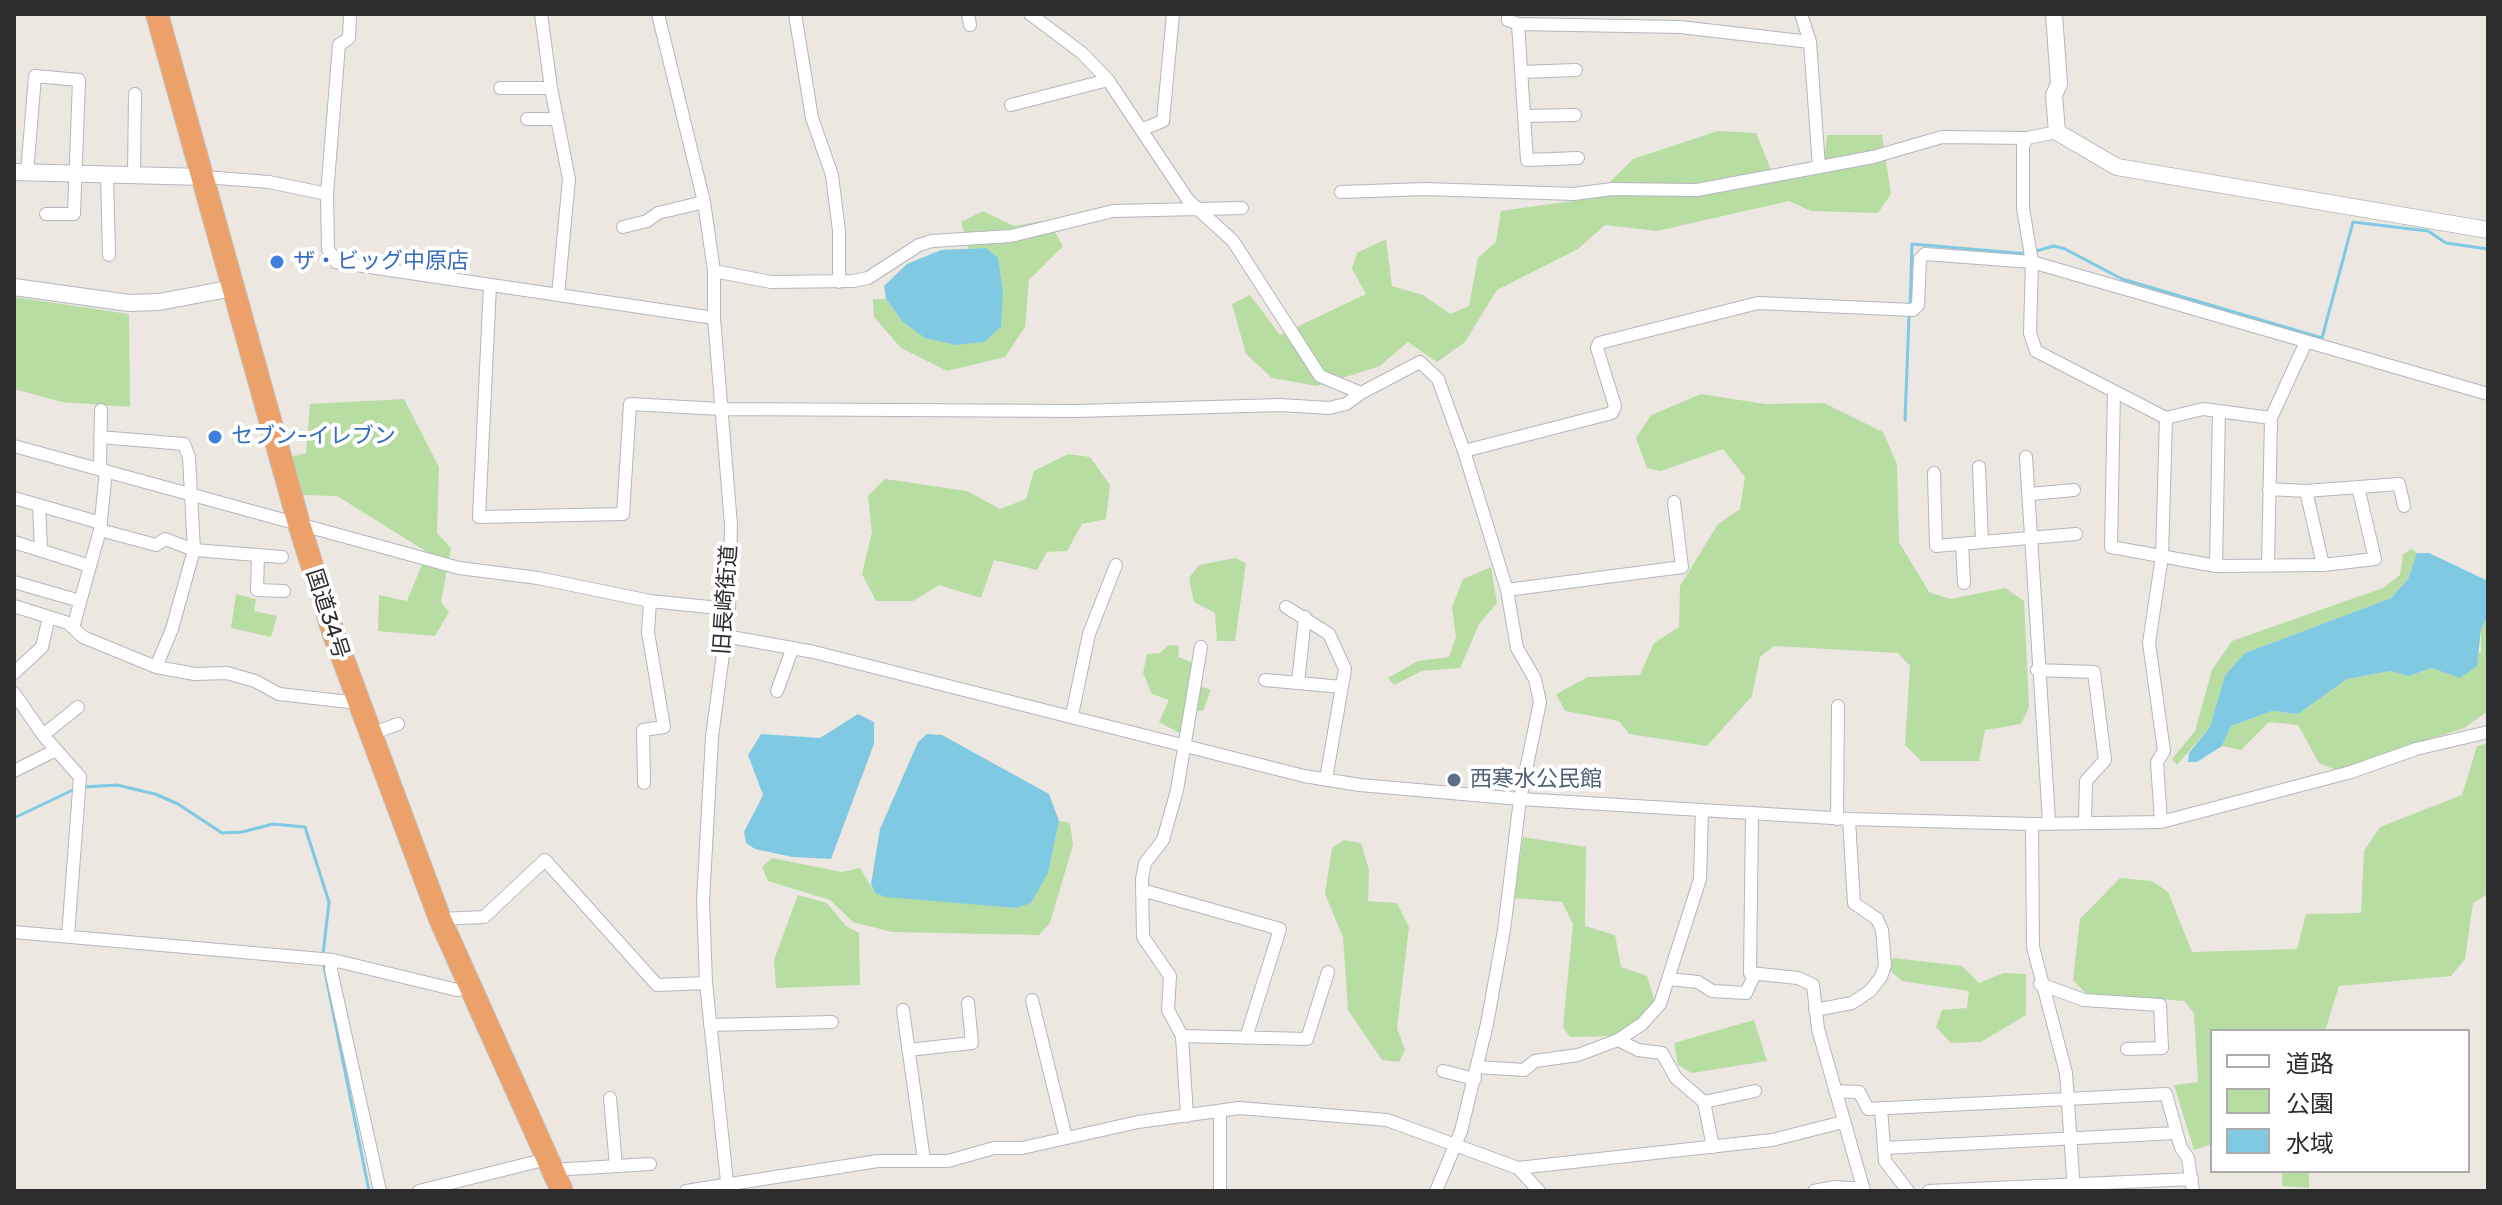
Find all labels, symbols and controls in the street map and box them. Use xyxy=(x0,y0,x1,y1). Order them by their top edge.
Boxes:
place label: ザ・ビッグ中原店 xyxy=(293,249,469,275)
marker: ザ・ビッグ中原店 xyxy=(268,253,286,271)
place label: セブン-イレブン xyxy=(231,424,396,450)
marker: セブン-イレブン xyxy=(206,428,224,446)
street label: 旧長崎街道 xyxy=(709,544,743,656)
street label: 国道34号 xyxy=(300,566,354,662)
place label: 西寒水公民館 xyxy=(1470,767,1602,793)
marker: 西寒水公民館 xyxy=(1445,771,1463,789)
legend xyxy=(2210,1029,2470,1173)
text: 道路 xyxy=(2286,1050,2334,1078)
text: 公園 xyxy=(2286,1090,2334,1118)
text: 水域 xyxy=(2286,1130,2334,1158)

